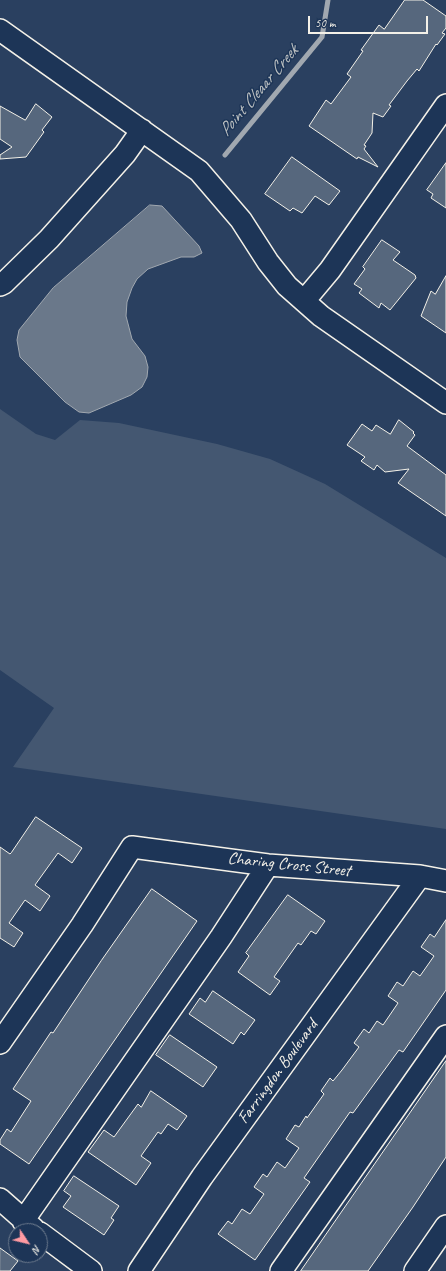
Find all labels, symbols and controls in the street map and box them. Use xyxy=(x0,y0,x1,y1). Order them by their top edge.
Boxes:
scale bar xyxy=(310,8,430,34)
text: 50 m xyxy=(315,15,335,31)
water label: Point Cleaar Creek xyxy=(215,41,303,141)
street label: Charing Cross Street xyxy=(227,848,351,882)
street label: Farringdon Boulevard xyxy=(233,1016,323,1128)
north arrow xyxy=(8,1223,48,1263)
text: N xyxy=(29,1243,45,1256)

